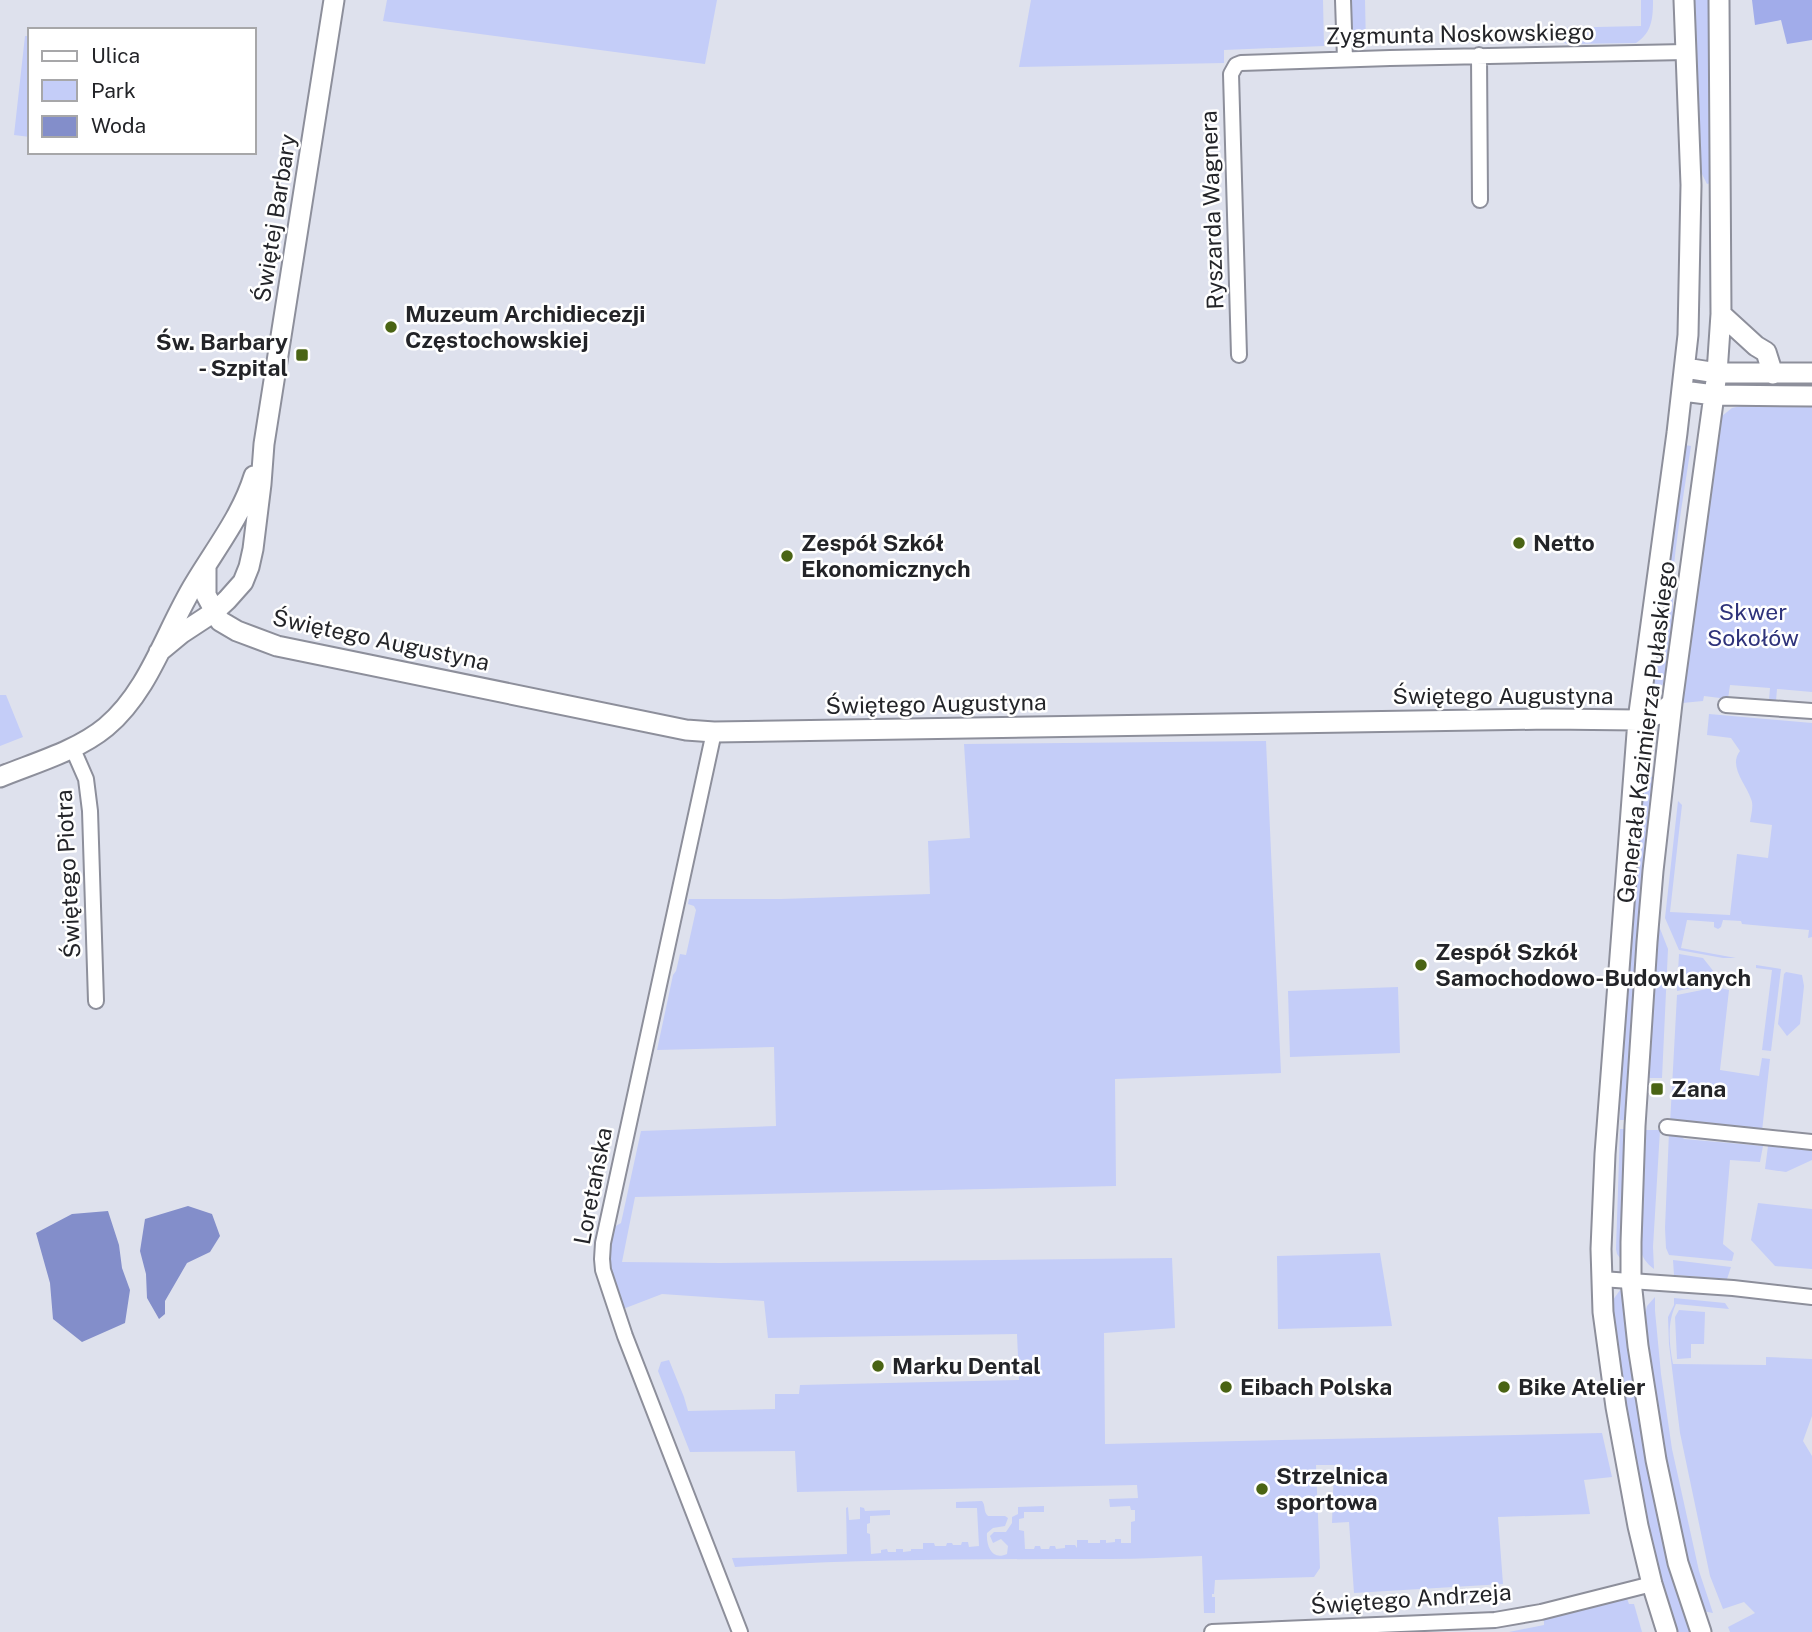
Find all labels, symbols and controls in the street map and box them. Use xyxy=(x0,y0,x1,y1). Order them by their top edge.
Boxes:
street label: Zygmunta Noskowskiego xyxy=(1325,18,1595,49)
legend xyxy=(28,28,256,154)
text: Ulica xyxy=(91,43,140,68)
text: Park xyxy=(91,78,136,103)
street label: Ryszarda Wagnera xyxy=(1195,110,1228,310)
text: Woda xyxy=(91,113,146,138)
street label: Świętej Barbary xyxy=(248,132,301,304)
place label: Muzeum Archidiecezji Częstochowskiej xyxy=(405,300,645,353)
marker: Muzeum Archidiecezji Częstochowskiej xyxy=(383,319,399,335)
place label: Św. Barbary - Szpital xyxy=(156,328,288,381)
marker: Św. Barbary - Szpital xyxy=(294,347,310,363)
place label: Zespół Szkół Ekonomicznych xyxy=(801,529,971,582)
place label: Netto xyxy=(1533,529,1595,556)
marker: Netto xyxy=(1511,535,1527,551)
marker: Zespół Szkół Ekonomicznych xyxy=(779,548,795,564)
street label: Generała Kazimierza Pułaskiego xyxy=(1611,559,1680,905)
park label: Skwer Sokołów xyxy=(1707,598,1799,651)
street label: Świętego Augustyna xyxy=(270,603,492,676)
street label: Świętego Augustyna xyxy=(1392,682,1614,709)
street label: Świętego Augustyna xyxy=(825,688,1047,719)
street label: Świętego Piotra xyxy=(50,789,85,959)
place label: Zespół Szkół Samochodowo-Budowlanych xyxy=(1435,938,1751,991)
marker: Zespół Szkół Samochodowo-Budowlanych xyxy=(1413,957,1429,973)
place label: Zana xyxy=(1671,1075,1726,1102)
marker: Zana xyxy=(1649,1081,1665,1097)
street label: Loretańska xyxy=(568,1125,617,1247)
place label: Marku Dental xyxy=(892,1352,1041,1379)
marker: Marku Dental xyxy=(870,1358,886,1374)
place label: Eibach Polska xyxy=(1240,1373,1392,1400)
place label: Bike Atelier xyxy=(1518,1373,1645,1400)
marker: Eibach Polska xyxy=(1218,1379,1234,1395)
marker: Bike Atelier xyxy=(1496,1379,1512,1395)
place label: Strzelnica sportowa xyxy=(1276,1462,1388,1515)
marker: Strzelnica sportowa xyxy=(1254,1481,1270,1497)
street label: Świętego Andrzeja xyxy=(1310,1578,1512,1619)

